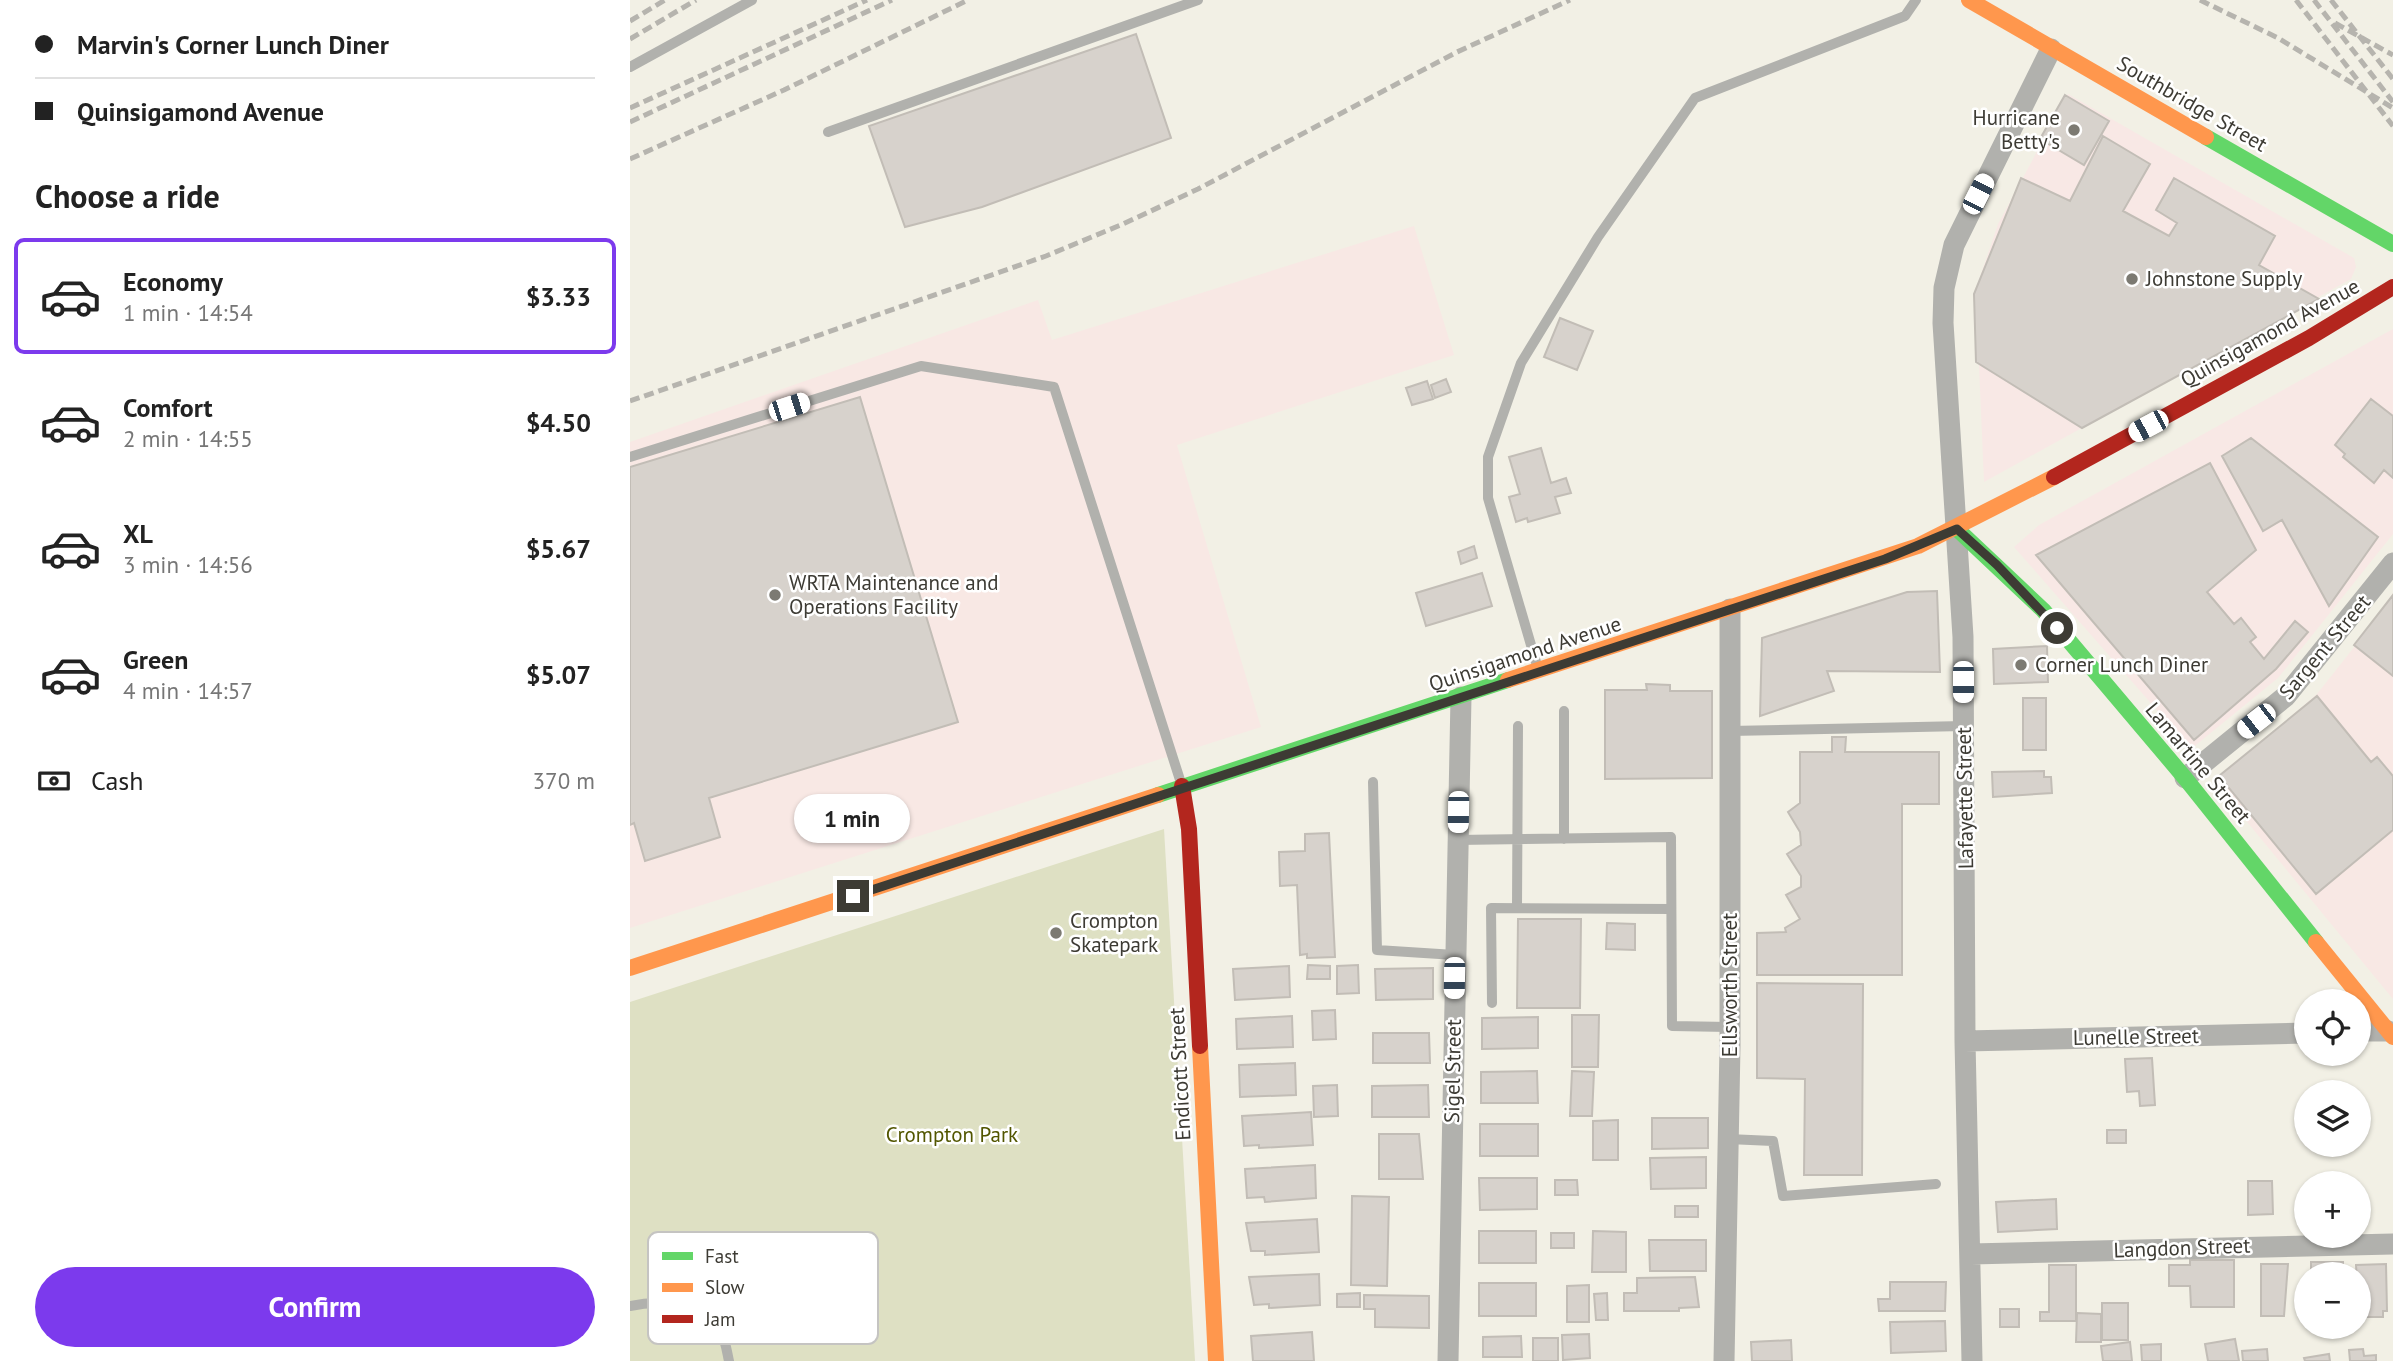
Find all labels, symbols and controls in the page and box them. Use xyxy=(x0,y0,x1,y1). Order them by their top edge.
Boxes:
text: Marvin's Corner Lunch Diner xyxy=(77,28,389,61)
street label: Southbridge Street xyxy=(2112,50,2272,157)
text: Quinsigamond Avenue xyxy=(77,95,324,128)
place label: Hurricane Betty's xyxy=(1973,104,2060,155)
marker: Hurricane Betty's xyxy=(2066,122,2082,138)
car xyxy=(1960,171,1997,217)
text: Choose a ride xyxy=(35,175,220,217)
icon: car xyxy=(39,265,102,328)
text: Economy xyxy=(123,265,223,298)
place label: Johnstone Supply xyxy=(2145,265,2302,292)
marker: Johnstone Supply xyxy=(2124,271,2140,287)
street label: Quinsigamond Avenue xyxy=(2175,272,2364,393)
text: $3.33 xyxy=(526,280,591,313)
text: 1 min · 14:54 xyxy=(123,298,253,327)
icon: car xyxy=(39,391,102,454)
text: Comfort xyxy=(123,391,213,424)
car xyxy=(766,391,813,423)
text: $4.50 xyxy=(526,406,591,439)
car xyxy=(2125,407,2172,445)
text: 2 min · 14:55 xyxy=(123,424,253,453)
icon: car xyxy=(39,517,102,580)
text: XL xyxy=(123,517,153,550)
text: $5.67 xyxy=(526,532,591,565)
text: 3 min · 14:56 xyxy=(123,550,253,579)
place label: WRTA Maintenance and Operations Facility xyxy=(789,569,998,620)
marker: WRTA Maintenance and Operations Facility xyxy=(767,587,783,603)
street label: Sargent Street xyxy=(2273,589,2376,705)
street label: Quinsigamond Avenue xyxy=(1425,610,1624,697)
route start xyxy=(2041,612,2073,644)
icon: car xyxy=(39,643,102,706)
text: Green xyxy=(123,643,188,676)
place label: Corner Lunch Diner xyxy=(2035,651,2208,678)
marker: Corner Lunch Diner xyxy=(2013,657,2029,673)
text: $5.07 xyxy=(526,658,591,691)
car xyxy=(1953,661,1974,703)
text: 4 min · 14:57 xyxy=(123,676,253,705)
street label: Lamartine Street xyxy=(2140,696,2257,829)
car xyxy=(2233,700,2280,742)
street label: Lafayette Street xyxy=(1950,727,1979,869)
icon: cash xyxy=(35,762,73,800)
text: Cash xyxy=(91,764,143,797)
text: 370 m xyxy=(533,766,595,795)
car xyxy=(1448,791,1469,833)
callout: 1 min xyxy=(795,794,911,844)
text: 1 min xyxy=(824,804,880,833)
route end xyxy=(837,880,869,912)
place label: Crompton Skatepark xyxy=(1070,907,1158,958)
street label: Ellsworth Street xyxy=(1716,913,1743,1057)
marker: Crompton Skatepark xyxy=(1048,925,1064,941)
car xyxy=(1444,957,1465,999)
map controls xyxy=(2294,989,2371,1339)
button: locate xyxy=(2294,989,2371,1066)
street label: Endicott Street xyxy=(1163,1007,1196,1141)
street label: Sigel Street xyxy=(1438,1019,1467,1123)
street label: Lunelle Street xyxy=(2073,1022,2199,1051)
button: layers xyxy=(2294,1080,2371,1157)
park label: Crompton Park xyxy=(886,1121,1018,1148)
button: + xyxy=(2294,1171,2371,1248)
legend xyxy=(648,1232,878,1344)
street label: Langdon Street xyxy=(2113,1232,2251,1263)
text: Fast xyxy=(705,1244,739,1268)
button: − xyxy=(2294,1262,2371,1339)
button: Confirm xyxy=(35,1267,595,1347)
text: Slow xyxy=(705,1275,745,1299)
text: Jam xyxy=(704,1307,735,1331)

